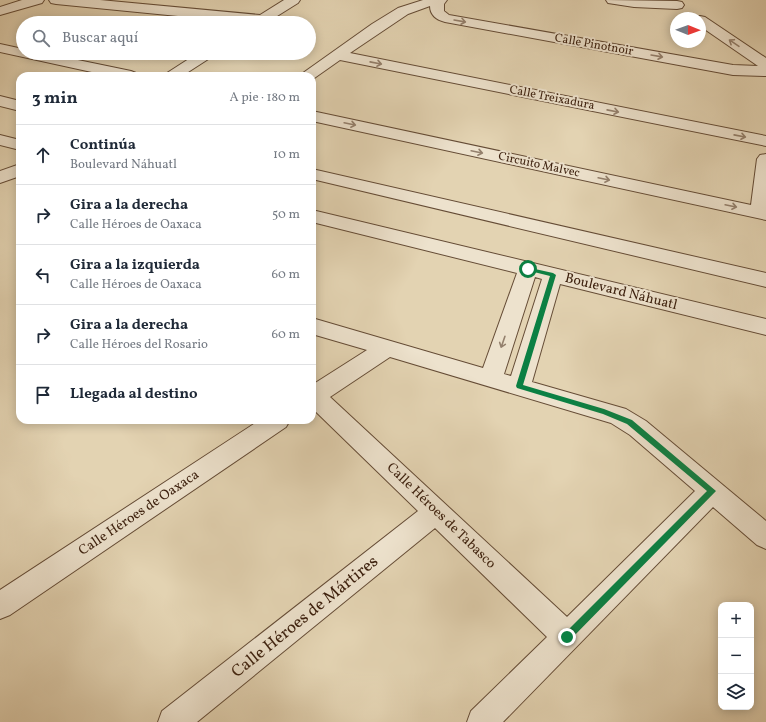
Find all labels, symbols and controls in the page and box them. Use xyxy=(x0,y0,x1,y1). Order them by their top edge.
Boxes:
north arrow xyxy=(670,12,706,48)
search box xyxy=(16,16,316,60)
one-way arrow xyxy=(453,17,466,25)
icon: search xyxy=(30,27,52,49)
text: Buscar aquí xyxy=(62,28,138,49)
street label: Calle Pinotnoir xyxy=(553,30,635,60)
one-way arrow xyxy=(729,39,740,47)
one-way arrow xyxy=(650,53,663,61)
one-way arrow xyxy=(369,59,382,67)
street label: Calle Treixadura xyxy=(508,82,596,114)
text: 3 min xyxy=(32,87,78,110)
text: A pie · 180 m xyxy=(229,89,300,107)
one-way arrow xyxy=(606,107,619,115)
one-way arrow xyxy=(343,121,356,129)
one-way arrow xyxy=(734,132,747,140)
text: Continúa xyxy=(70,135,136,156)
icon: ahead xyxy=(32,144,54,166)
text: 10 m xyxy=(273,146,300,164)
one-way arrow xyxy=(470,148,483,156)
street label: Circuito Malvec xyxy=(497,149,581,181)
text: Boulevard Náhuatl xyxy=(70,156,177,174)
one-way arrow xyxy=(597,175,610,183)
text: Gira a la derecha xyxy=(70,195,188,216)
one-way arrow xyxy=(725,203,738,211)
icon: right xyxy=(32,204,54,226)
text: 50 m xyxy=(272,206,300,224)
text: Calle Héroes de Oaxaca xyxy=(70,216,202,234)
text: Gira a la izquierda xyxy=(70,255,200,276)
route start xyxy=(519,260,537,278)
icon: left xyxy=(32,264,54,286)
text: 60 m xyxy=(272,266,300,284)
street label: Boulevard Náhuatl xyxy=(563,269,679,315)
text: Calle Héroes de Oaxaca xyxy=(70,276,202,294)
text: Gira a la derecha xyxy=(70,315,188,336)
icon: right xyxy=(32,324,54,346)
text: 60 m xyxy=(272,326,300,344)
one-way arrow xyxy=(499,335,506,348)
text: Calle Héroes del Rosario xyxy=(70,336,208,354)
icon: arrive xyxy=(32,384,54,406)
text: Llegada al destino xyxy=(70,384,198,405)
street label: Calle Héroes de Tabasco xyxy=(382,459,500,573)
street label: Calle Héroes de Oaxaca xyxy=(75,465,203,561)
street label: Calle Héroes de Mártires xyxy=(227,550,383,684)
map controls xyxy=(718,602,754,710)
button: + xyxy=(718,602,754,638)
route end xyxy=(558,628,576,646)
button: − xyxy=(718,638,754,674)
button: layers xyxy=(718,674,754,710)

